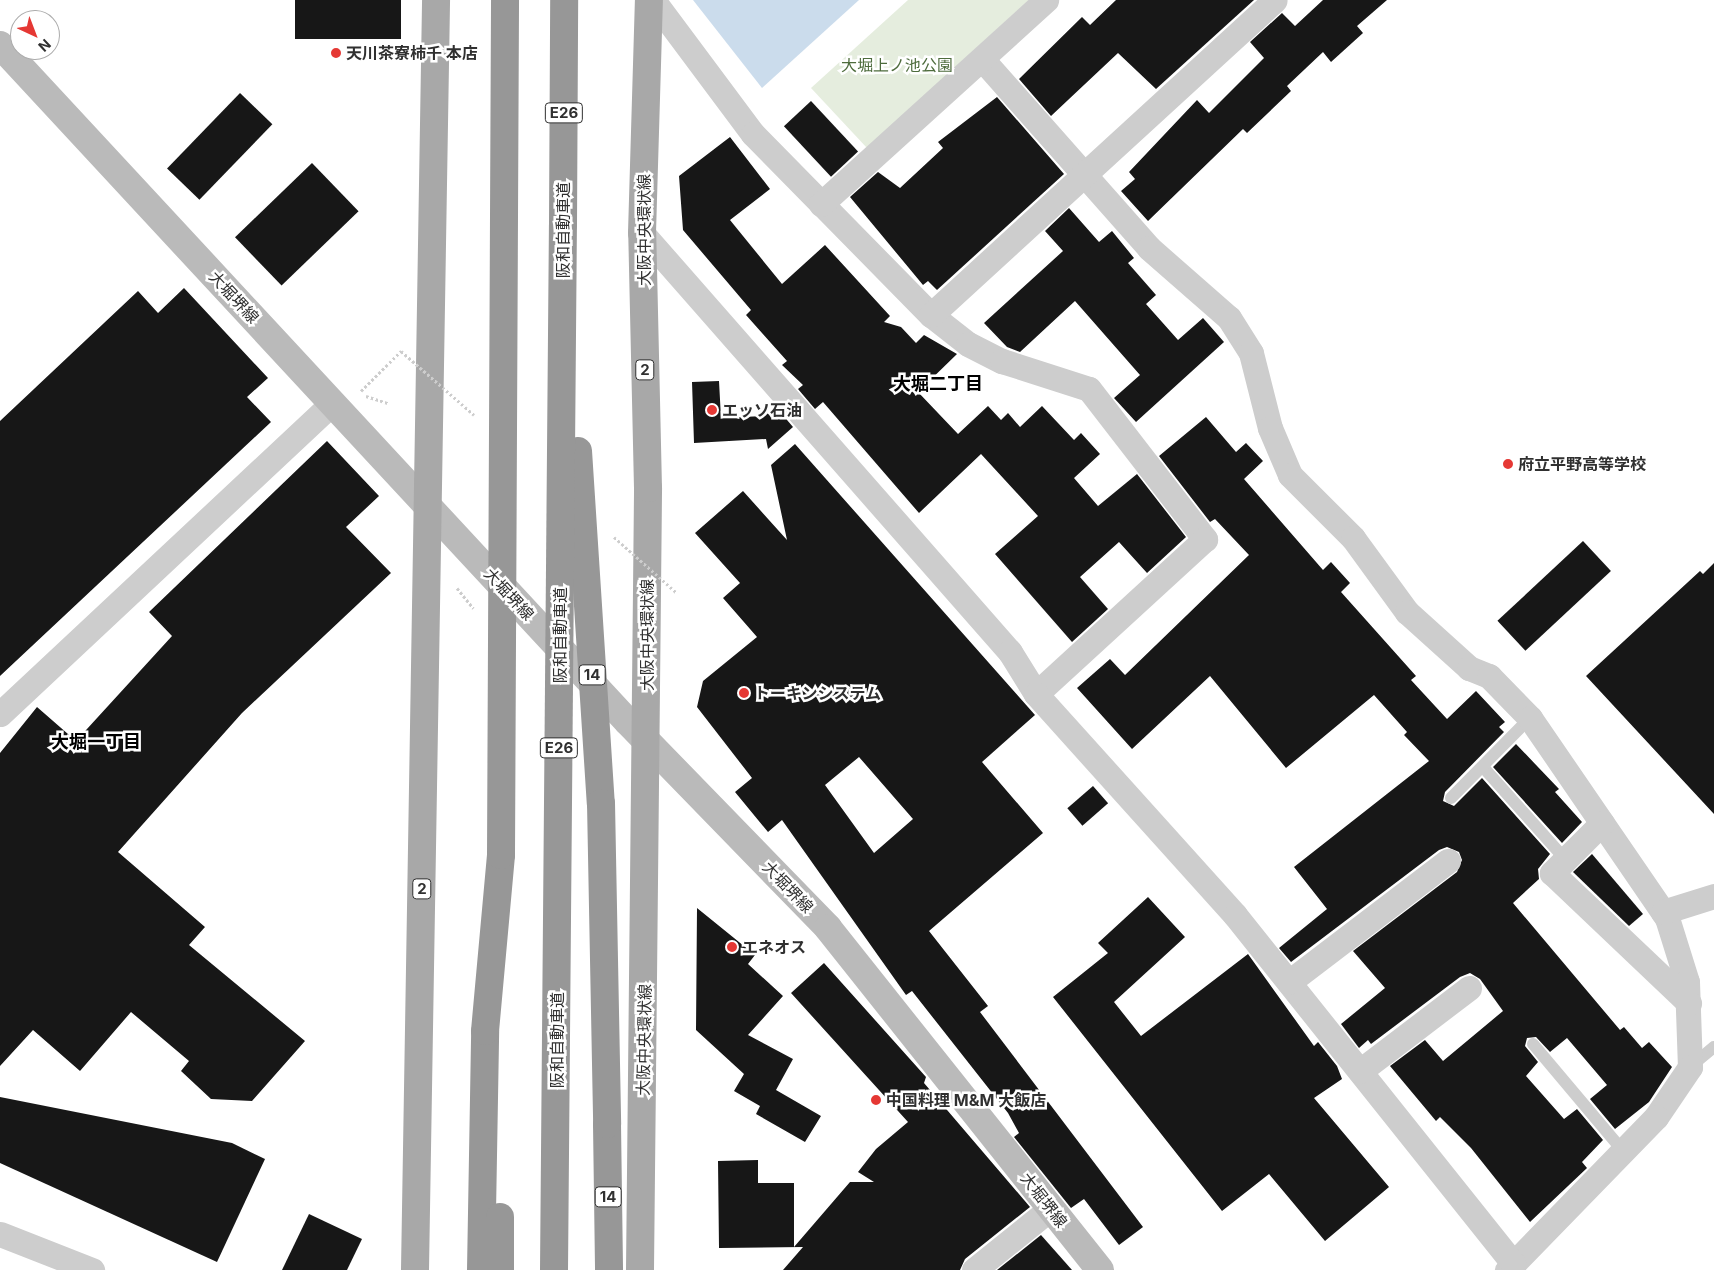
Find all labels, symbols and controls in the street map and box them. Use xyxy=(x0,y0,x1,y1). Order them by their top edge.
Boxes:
north arrow xyxy=(10,10,60,60)
text: N xyxy=(35,36,55,55)
place label: 天川茶寮柿千 本店 xyxy=(346,43,478,63)
marker: 天川茶寮柿千 本店 xyxy=(330,47,342,59)
park label: 大堀上ノ池公園 xyxy=(841,55,953,75)
road number: E26 xyxy=(544,100,584,126)
street label: 大阪中央環状線 xyxy=(634,174,654,286)
street label: 阪和自動車道 xyxy=(553,182,573,278)
street label: 大堀堺線 xyxy=(205,267,263,327)
road number: 2 xyxy=(635,358,655,382)
district label: 大堀二丁目 xyxy=(893,373,983,395)
place label: エッソ石油 xyxy=(722,400,802,420)
marker: エッソ石油 xyxy=(706,404,718,416)
place label: 府立平野高等学校 xyxy=(1518,454,1646,474)
marker: 府立平野高等学校 xyxy=(1502,458,1514,470)
street label: 大堀堺線 xyxy=(480,564,538,624)
street label: 大阪中央環状線 xyxy=(637,579,657,691)
street label: 阪和自動車道 xyxy=(550,587,570,683)
road number: 14 xyxy=(578,662,606,688)
place label: トーキンシステム xyxy=(754,683,882,703)
marker: トーキンシステム xyxy=(738,687,750,699)
district label: 大堀一丁目 xyxy=(51,731,141,753)
road number: E26 xyxy=(539,736,579,760)
street label: 大堀堺線 xyxy=(759,857,817,917)
road number: 2 xyxy=(412,876,432,902)
place label: エネオス xyxy=(742,937,806,957)
marker: エネオス xyxy=(726,941,738,953)
street label: 大阪中央環状線 xyxy=(633,984,655,1096)
street label: 阪和自動車道 xyxy=(547,992,567,1088)
place label: 中国料理 M&M 大飯店 xyxy=(886,1090,1046,1110)
marker: 中国料理 M&M 大飯店 xyxy=(870,1094,882,1106)
street label: 大堀堺線 xyxy=(1017,1169,1071,1231)
road number: 14 xyxy=(594,1184,622,1210)

